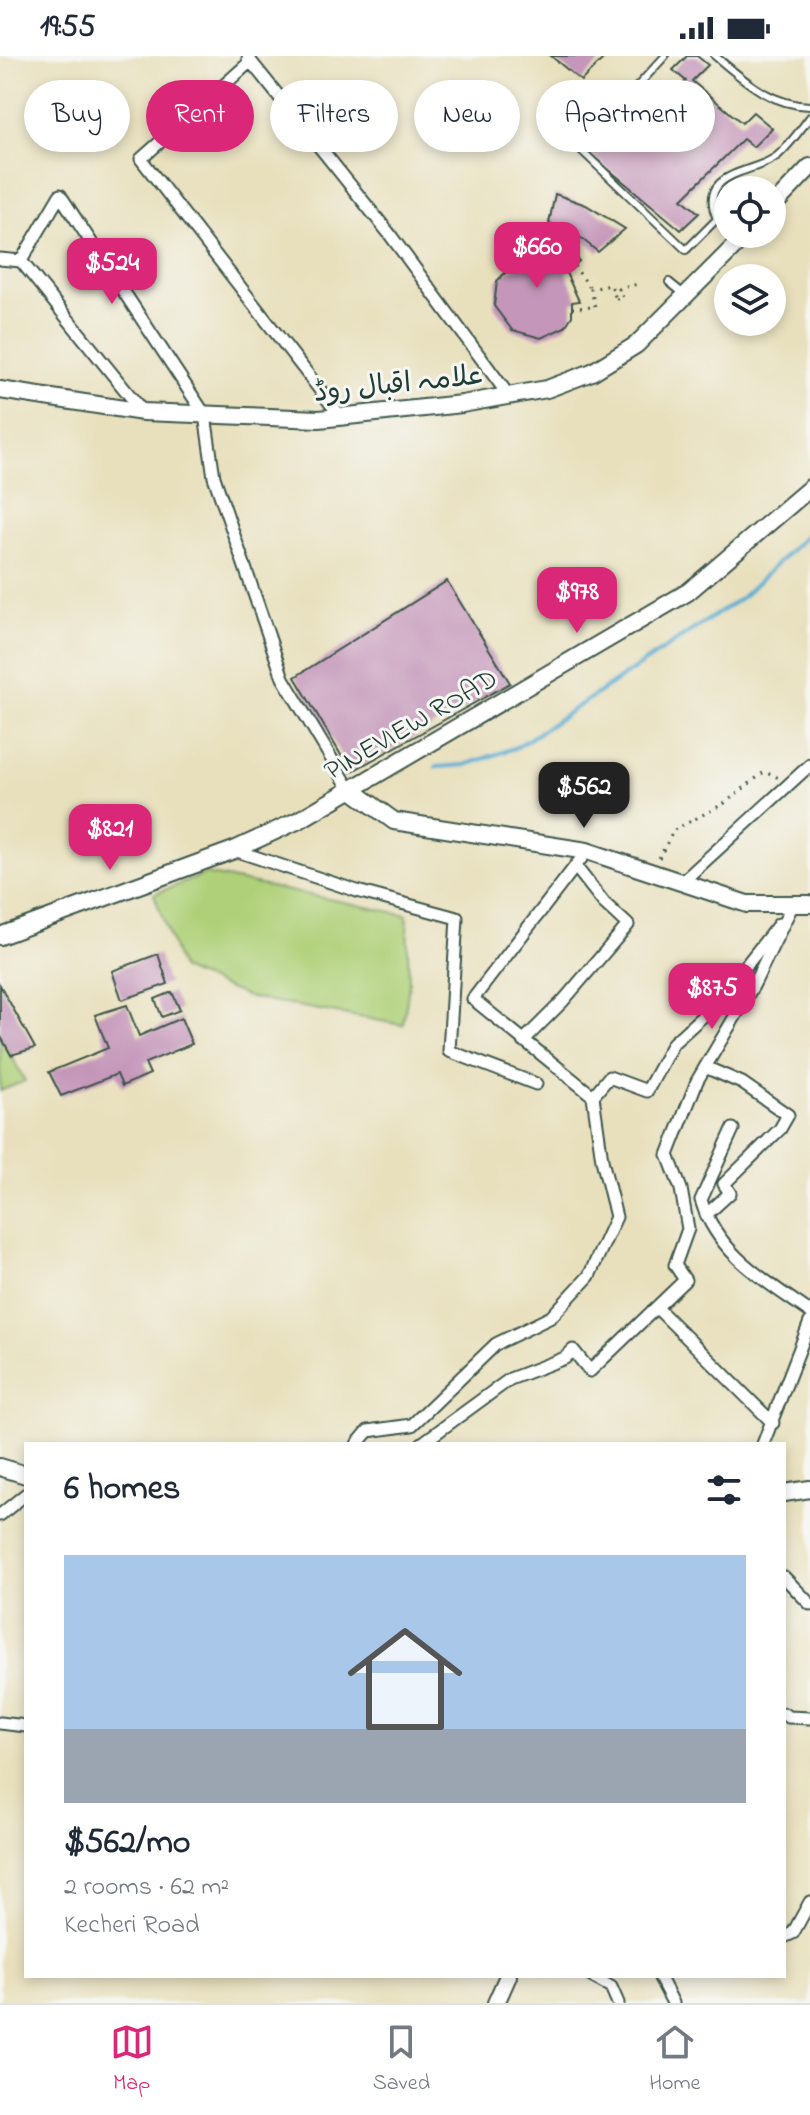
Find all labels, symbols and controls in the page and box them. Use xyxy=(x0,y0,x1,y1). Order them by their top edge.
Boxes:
text: 19:55 xyxy=(40,6,95,50)
chip: Buy xyxy=(24,80,130,152)
chip: Rent xyxy=(146,80,254,152)
chip: Filters xyxy=(270,80,398,152)
chip: New xyxy=(414,80,520,152)
chip: Apartment xyxy=(536,80,715,152)
map controls xyxy=(714,176,786,336)
button: locate xyxy=(714,176,786,248)
pin: $660 xyxy=(490,222,584,290)
text: $660 xyxy=(512,229,562,267)
pin: $524 xyxy=(65,238,159,306)
text: $524 xyxy=(85,245,139,283)
button: layers xyxy=(714,264,786,336)
street label: علامہ اقبال روڈ xyxy=(312,356,487,415)
pin: $978 xyxy=(530,567,624,635)
text: $978 xyxy=(555,574,599,612)
street label: PINEVIEW ROAD xyxy=(317,660,506,792)
pin: $562 xyxy=(537,762,631,830)
text: $562 xyxy=(557,769,611,807)
pin: $821 xyxy=(63,804,157,872)
text: $821 xyxy=(87,811,133,849)
pin: $875 xyxy=(665,963,759,1031)
text: $875 xyxy=(686,970,738,1008)
text: 6 homes xyxy=(64,1465,180,1515)
icon: filters xyxy=(702,1468,746,1512)
icon: home xyxy=(333,1607,477,1751)
text: $562/mo xyxy=(64,1819,190,1869)
text: 2 rooms · 62 m² xyxy=(64,1869,229,1907)
text: Kecheri Road xyxy=(64,1907,200,1945)
tab: Map xyxy=(110,2020,154,2100)
tab: Saved xyxy=(373,2020,430,2100)
tab: Home xyxy=(649,2020,700,2100)

